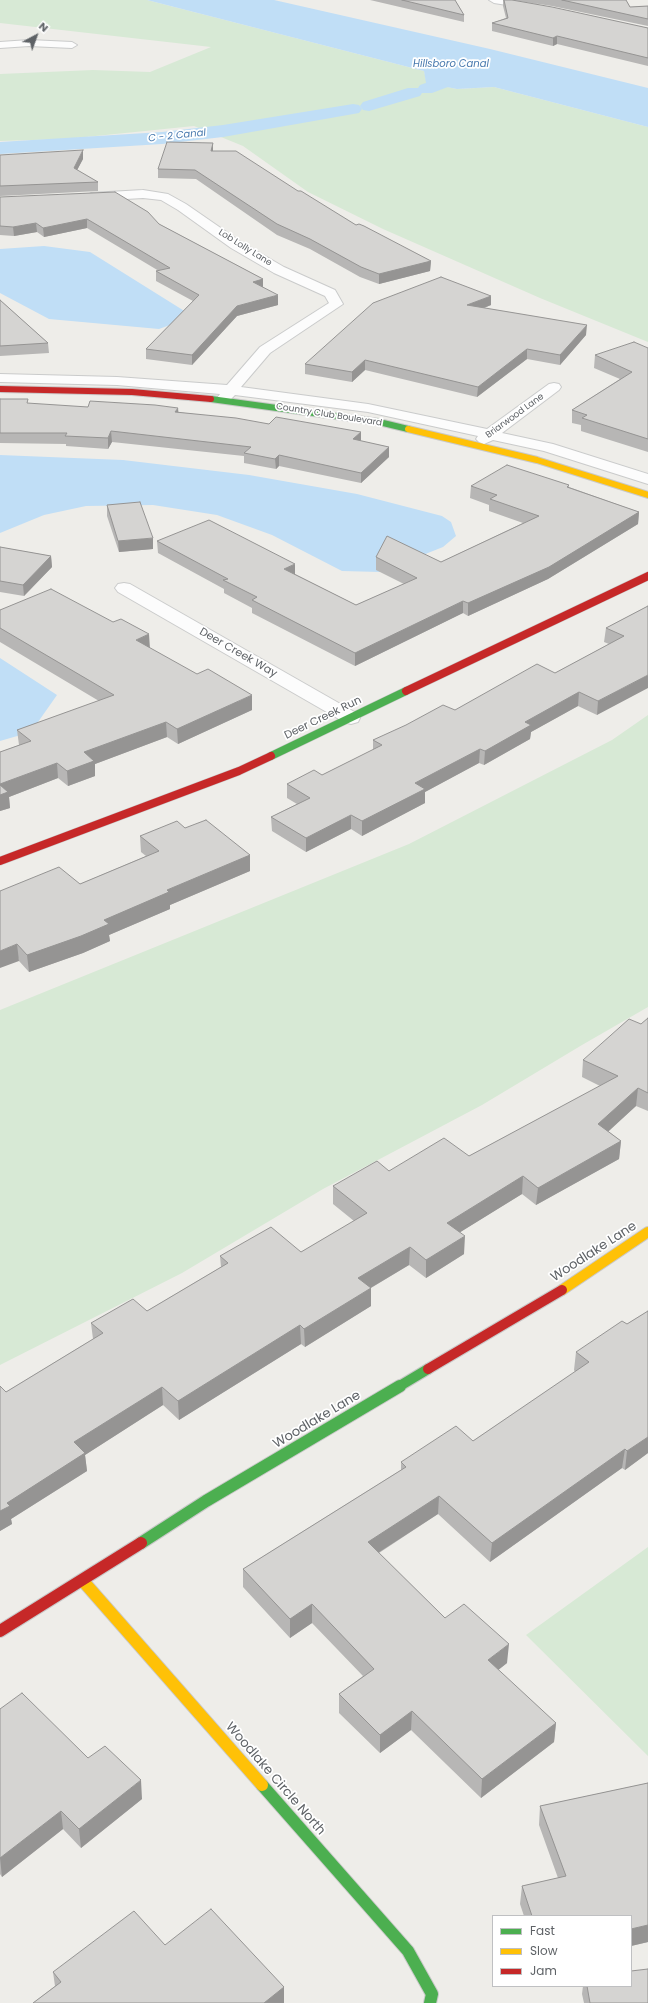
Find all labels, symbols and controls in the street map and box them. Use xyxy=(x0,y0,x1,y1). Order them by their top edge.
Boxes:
north arrow xyxy=(16,16,56,56)
text: N xyxy=(35,18,52,36)
water label: Hillsboro Canal xyxy=(413,58,489,70)
water label: C - 2 Canal xyxy=(148,127,206,145)
street label: Lob Lolly Lane xyxy=(216,227,274,269)
street label: Briarwood Lane xyxy=(484,391,546,441)
street label: Country Club Boulevard xyxy=(275,401,383,429)
street label: Deer Creek Way xyxy=(197,625,279,681)
street label: Deer Creek Run xyxy=(282,694,364,742)
street label: Woodlake Lane xyxy=(548,1218,640,1286)
street label: Woodlake Lane xyxy=(271,1388,363,1452)
street label: Woodlake Circle North xyxy=(222,1719,328,1839)
legend xyxy=(492,1915,632,1987)
text: Fast xyxy=(530,1922,555,1939)
text: Slow xyxy=(530,1942,558,1959)
text: Jam xyxy=(530,1962,557,1979)

